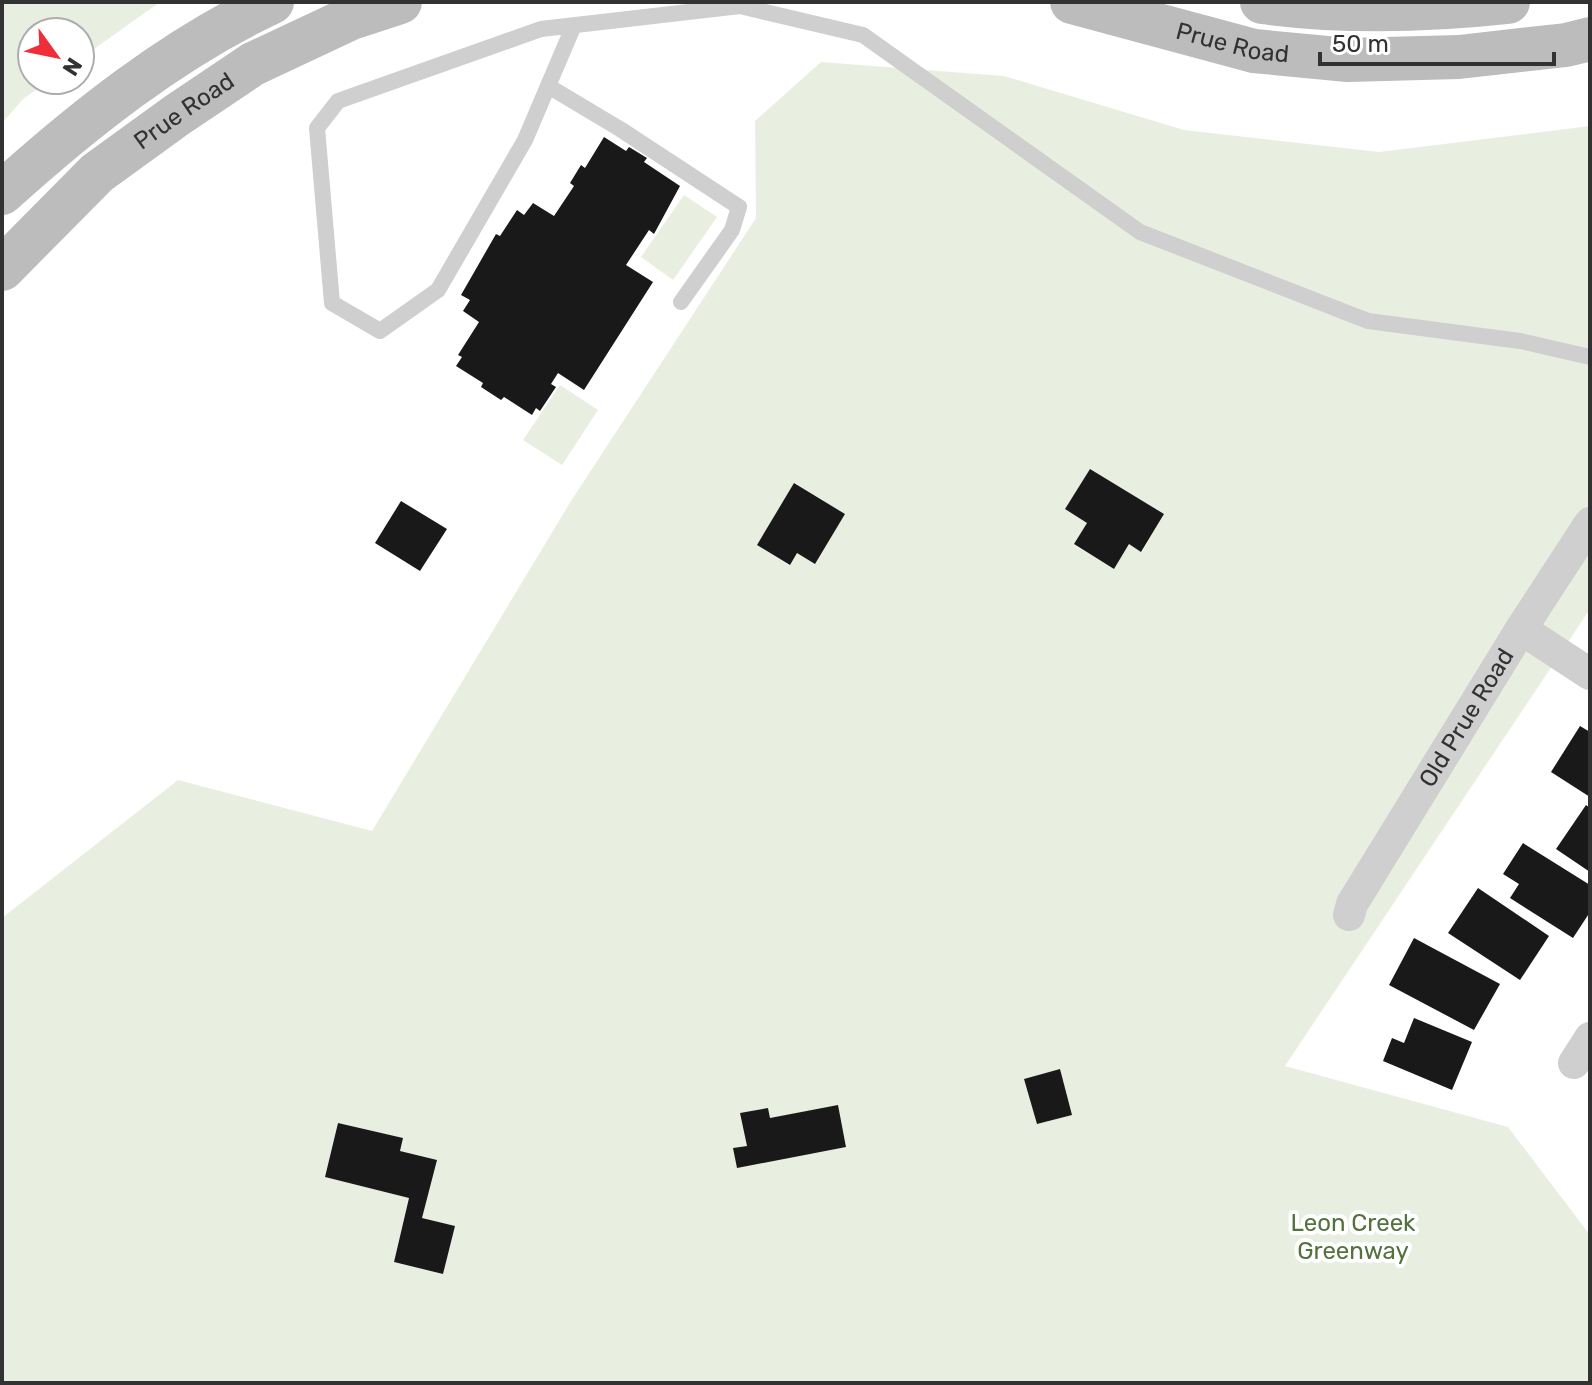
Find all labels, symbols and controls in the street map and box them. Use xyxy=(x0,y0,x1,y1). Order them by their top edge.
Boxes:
north arrow xyxy=(16,16,96,96)
scale bar xyxy=(1320,16,1554,66)
street label: Prue Road xyxy=(1173,17,1290,68)
text: 50 m xyxy=(1332,30,1389,58)
text: N xyxy=(57,53,88,81)
street label: Prue Road xyxy=(129,67,239,155)
street label: Old Prue Road xyxy=(1413,643,1520,792)
park label: Leon Creek Greenway xyxy=(1290,1209,1416,1265)

